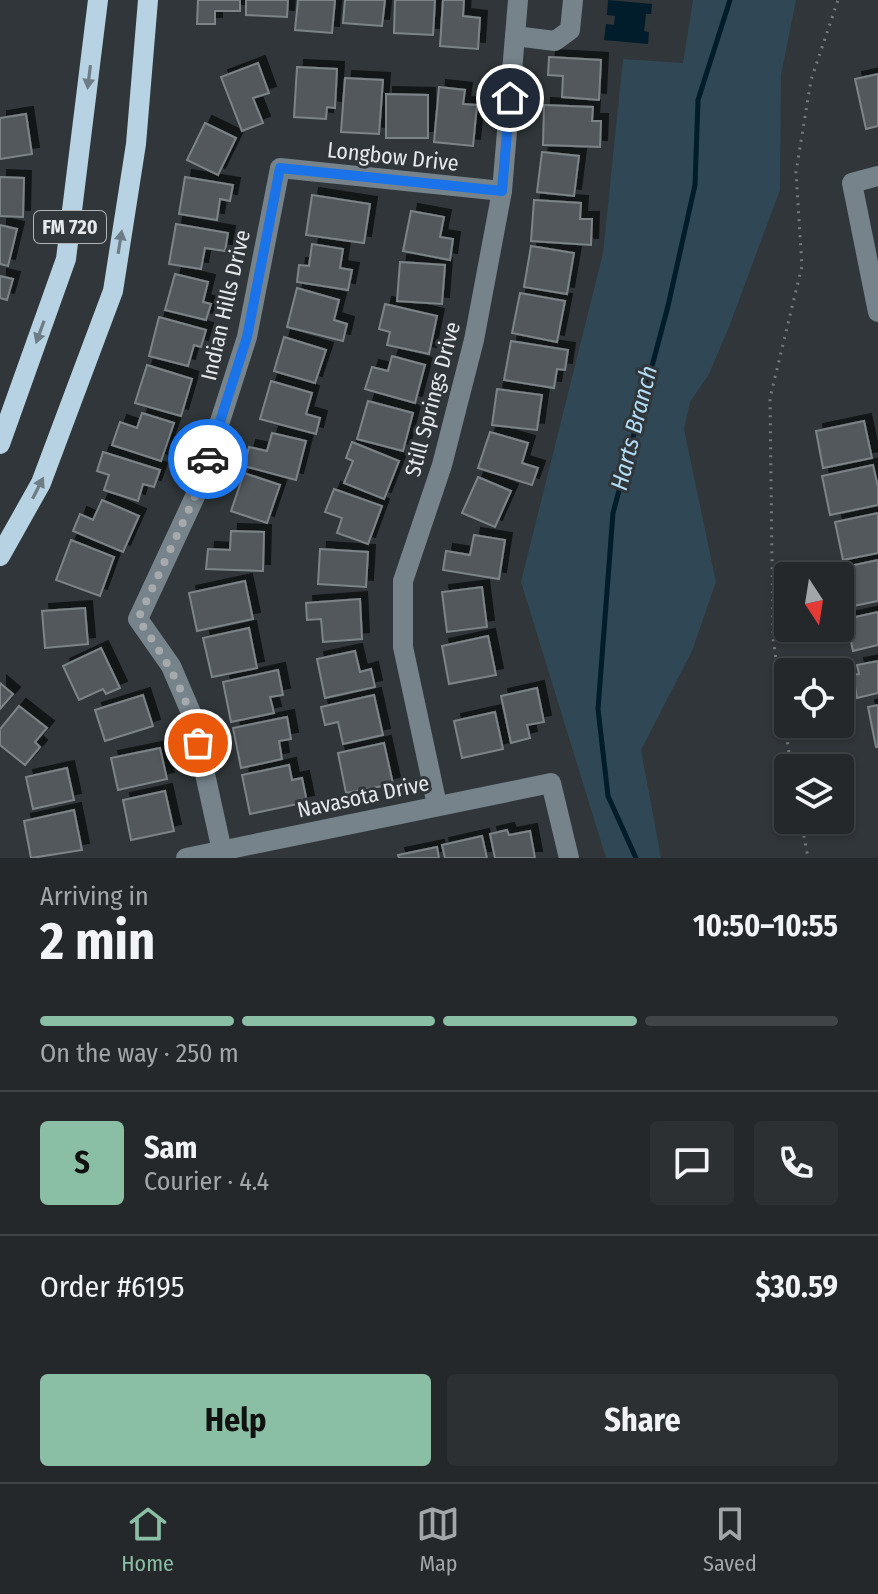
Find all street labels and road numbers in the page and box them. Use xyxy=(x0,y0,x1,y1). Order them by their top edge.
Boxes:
street label: Longbow Drive xyxy=(326,136,460,177)
road number: FM 720 xyxy=(34,211,106,243)
street label: Indian Hills Drive xyxy=(195,227,256,383)
street label: Still Springs Drive xyxy=(399,319,466,480)
street label: Navasota Drive xyxy=(295,769,432,824)

